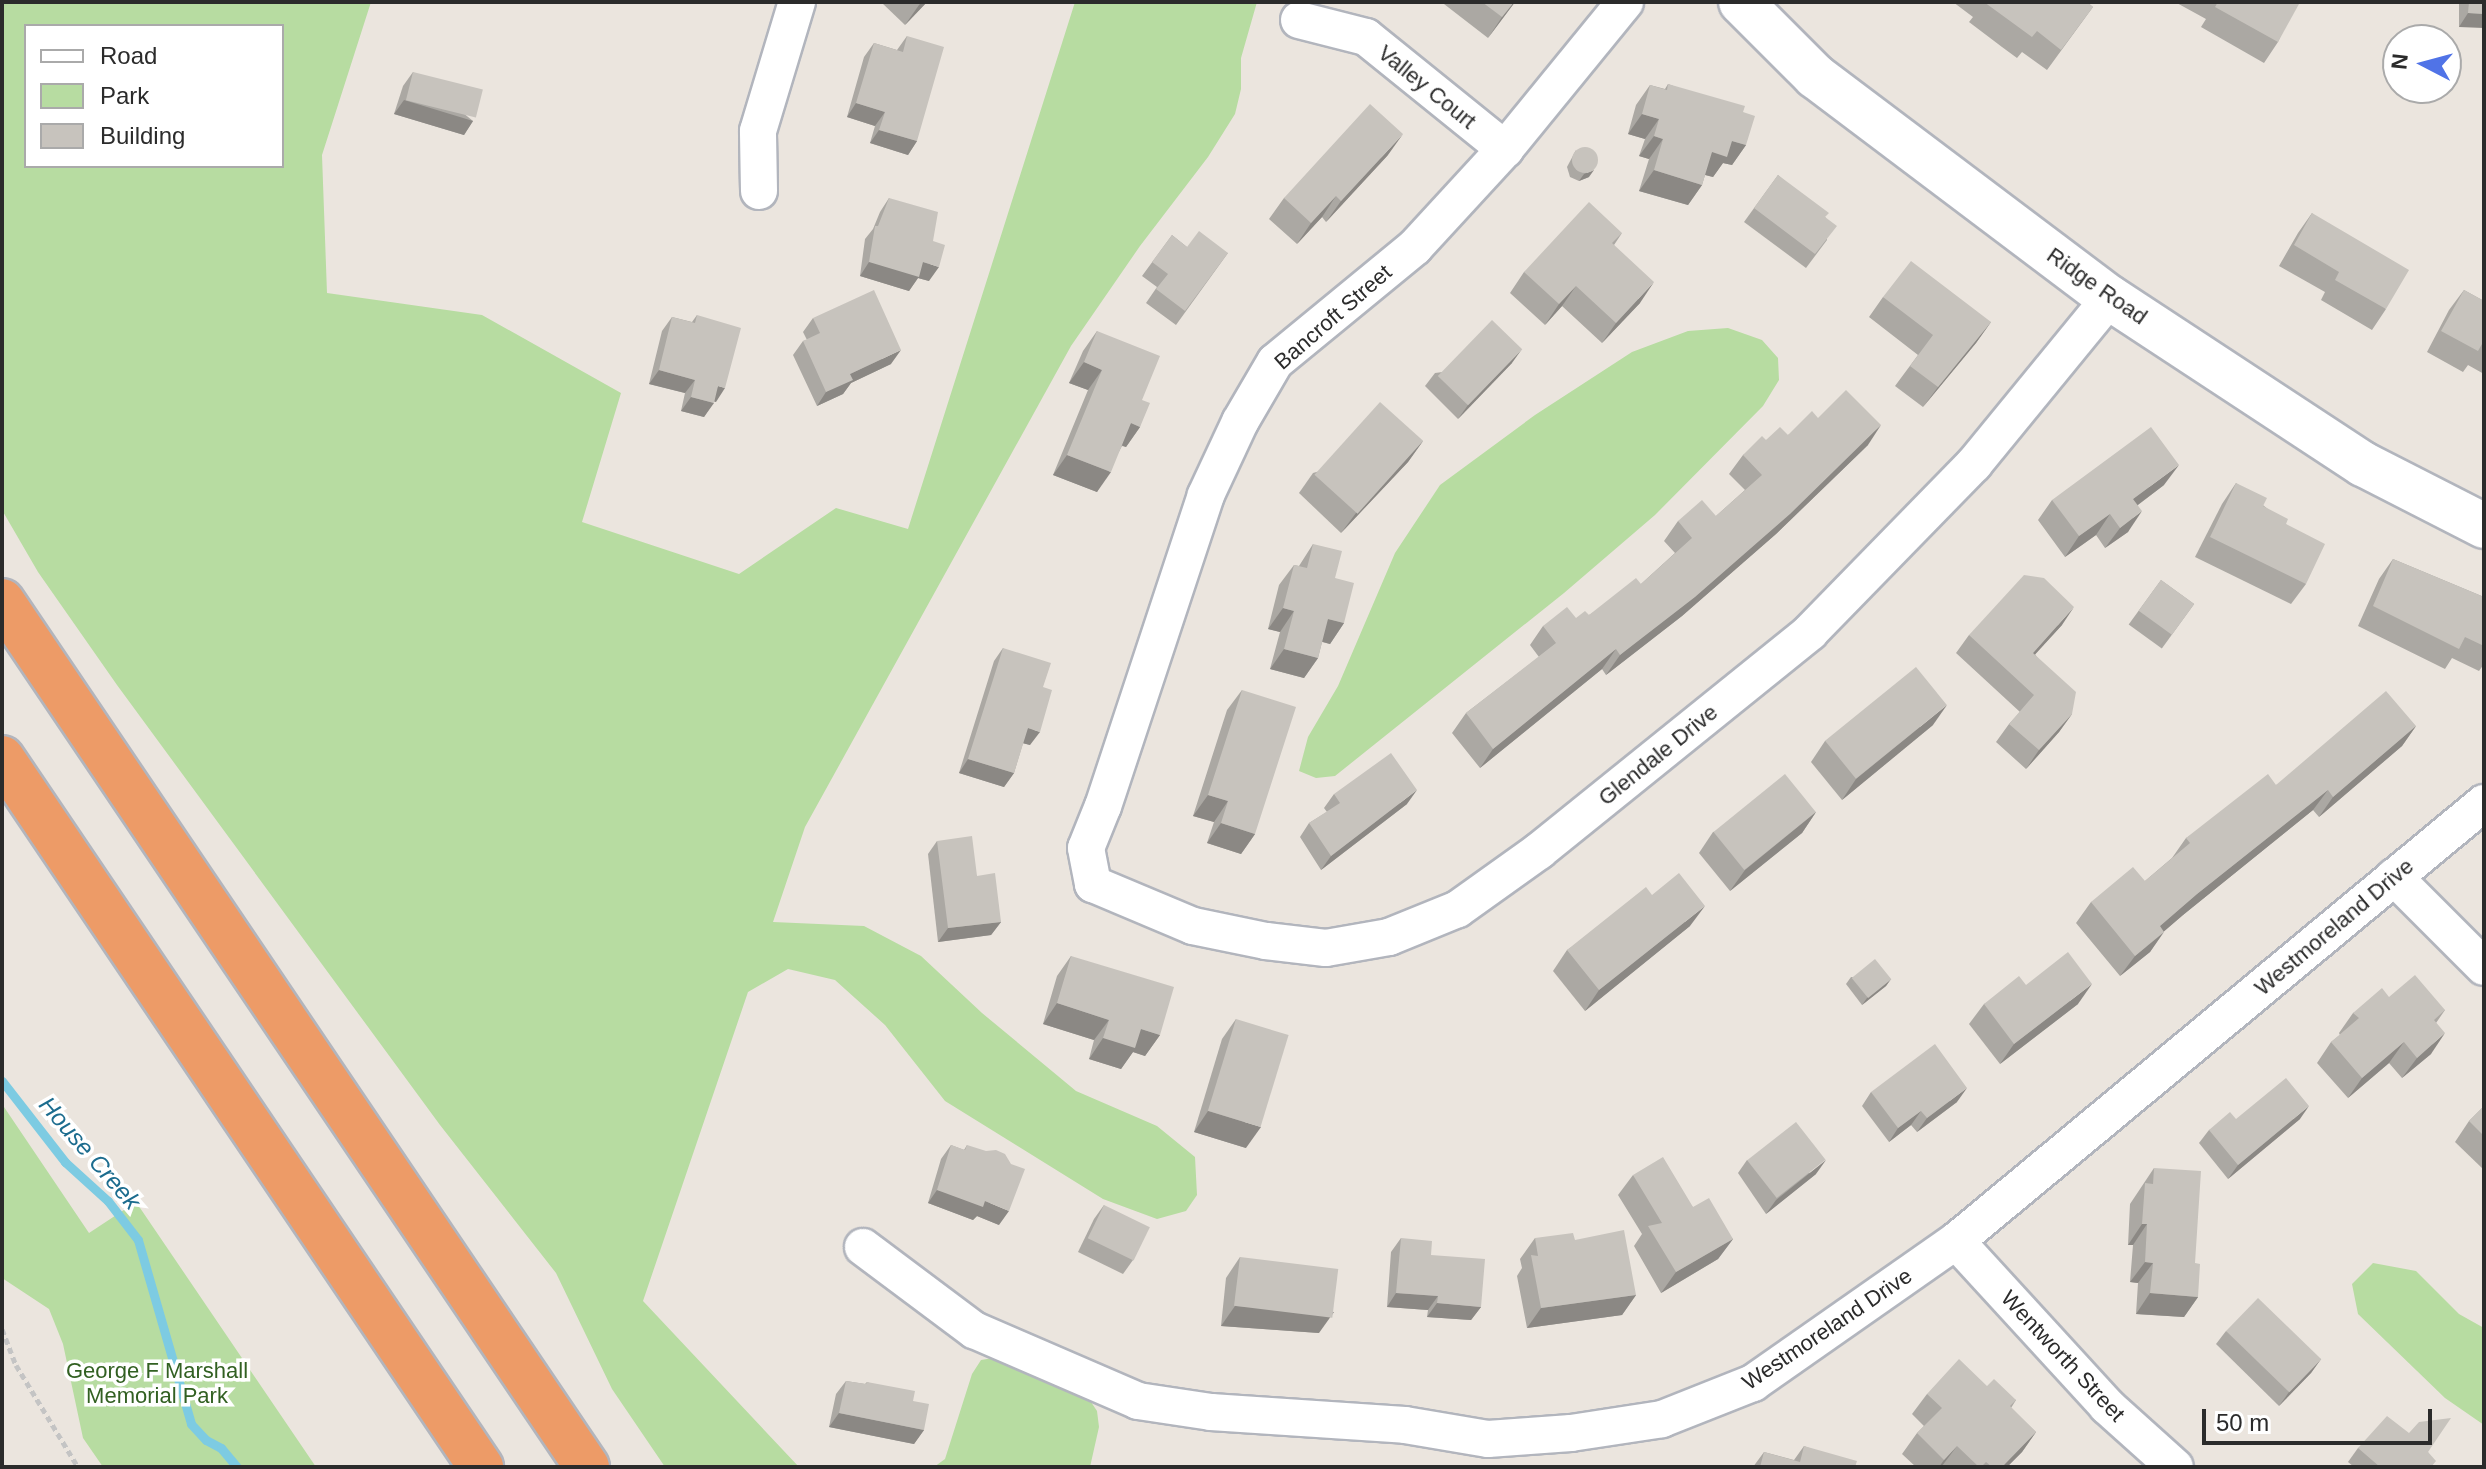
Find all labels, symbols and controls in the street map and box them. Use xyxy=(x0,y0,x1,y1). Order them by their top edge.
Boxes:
legend xyxy=(24,24,284,168)
north arrow xyxy=(2382,24,2462,104)
street label: Valley Court xyxy=(1373,40,1481,134)
text: Road xyxy=(100,42,157,69)
text: N xyxy=(2386,52,2413,71)
text: Park xyxy=(100,82,149,109)
text: Building xyxy=(100,122,185,149)
street label: Ridge Road xyxy=(2042,242,2152,330)
street label: Bancroft Street xyxy=(1269,259,1397,375)
street label: Glendale Drive xyxy=(1593,699,1723,811)
street label: Westmoreland Drive xyxy=(2249,853,2419,1001)
water label: House Creek xyxy=(33,1091,147,1215)
street label: Westmoreland Drive xyxy=(1737,1262,1917,1396)
street label: Wentworth Street xyxy=(1996,1285,2130,1427)
park label: George F Marshall Memorial Park xyxy=(66,1357,248,1408)
scale bar xyxy=(2206,1393,2436,1443)
text: 50 m xyxy=(2216,1409,2269,1436)

